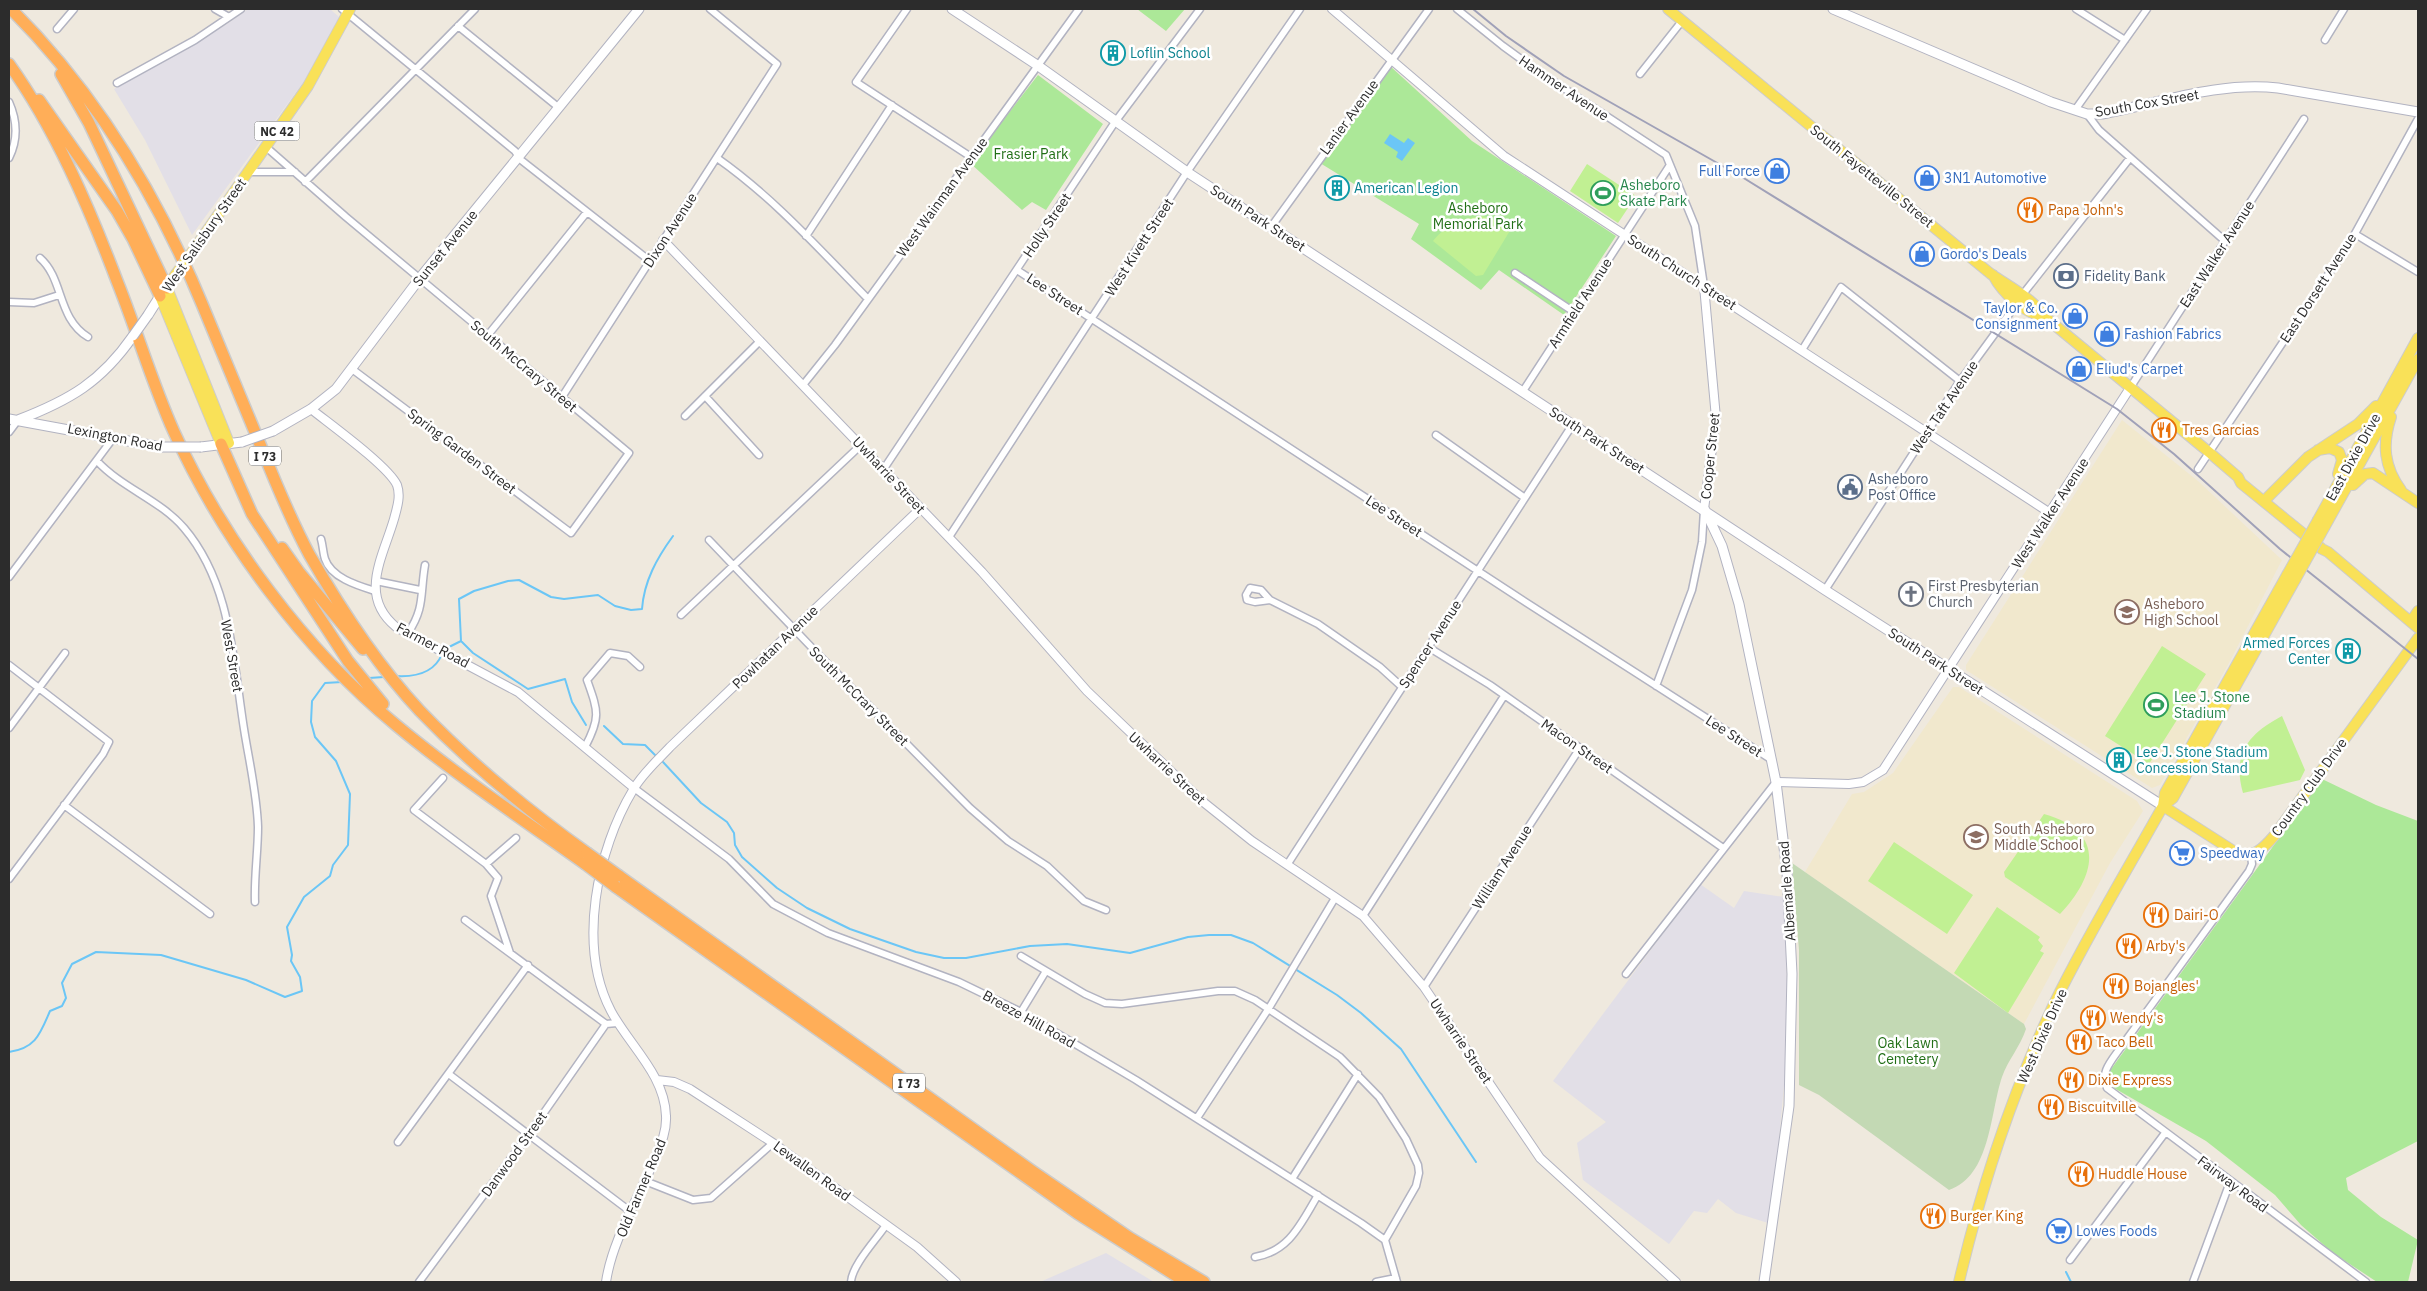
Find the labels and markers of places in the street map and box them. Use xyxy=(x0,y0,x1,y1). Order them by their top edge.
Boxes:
building icon: Loflin School xyxy=(1100,40,1126,66)
place label: Loflin School xyxy=(1130,44,1211,62)
shop icon: Full Force xyxy=(1764,158,1790,184)
place label: Full Force xyxy=(1699,162,1760,180)
shop icon: 3N1 Automotive xyxy=(1914,165,1940,191)
place label: 3N1 Automotive xyxy=(1944,169,2047,187)
building icon: American Legion xyxy=(1324,175,1350,201)
place label: Asheboro Skate Park xyxy=(1620,176,1688,210)
place label: American Legion xyxy=(1354,179,1459,197)
sports icon: Asheboro Skate Park xyxy=(1590,180,1616,206)
restaurant icon: Papa John's xyxy=(2017,197,2043,223)
place label: Papa John's xyxy=(2048,201,2124,219)
shop icon: Gordo's Deals xyxy=(1909,241,1935,267)
place label: Gordo's Deals xyxy=(1940,245,2027,263)
bank icon: Fidelity Bank xyxy=(2053,263,2079,289)
place label: Fidelity Bank xyxy=(2084,267,2166,285)
place label: Taylor & Co. Consignment xyxy=(1975,299,2058,333)
shop icon: Taylor & Co. Consignment xyxy=(2062,303,2088,329)
shop icon: Fashion Fabrics xyxy=(2094,321,2120,347)
place label: Fashion Fabrics xyxy=(2124,325,2222,343)
shop icon: Eliud's Carpet xyxy=(2066,356,2092,382)
place label: Eliud's Carpet xyxy=(2096,360,2183,378)
restaurant icon: Tres Garcias xyxy=(2151,417,2177,443)
place label: Tres Garcias xyxy=(2182,421,2260,439)
place label: Asheboro Post Office xyxy=(1868,470,1936,504)
public building icon: Asheboro Post Office xyxy=(1837,474,1863,500)
place label: First Presbyterian Church xyxy=(1928,577,2039,611)
church icon: First Presbyterian Church xyxy=(1898,581,1924,607)
place label: Asheboro High School xyxy=(2144,595,2219,629)
school or university icon: Asheboro High School xyxy=(2114,599,2140,625)
place label: Armed Forces Center xyxy=(2243,634,2330,668)
building icon: Armed Forces Center xyxy=(2335,638,2361,664)
place label: Lee J. Stone Stadium xyxy=(2174,688,2250,722)
sports icon: Lee J. Stone Stadium xyxy=(2143,692,2169,718)
place label: Lee J. Stone Stadium Concession Stand xyxy=(2136,743,2268,777)
building icon: Lee J. Stone Stadium Concession Stand xyxy=(2106,747,2132,773)
place label: South Asheboro Middle School xyxy=(1994,820,2095,854)
school or university icon: South Asheboro Middle School xyxy=(1963,824,1989,850)
supermarket icon: Speedway xyxy=(2169,840,2195,866)
place label: Speedway xyxy=(2200,844,2265,862)
restaurant icon: Dairi-O xyxy=(2143,902,2169,928)
place label: Dairi-O xyxy=(2174,906,2219,924)
restaurant icon: Arby's xyxy=(2116,933,2142,959)
place label: Arby's xyxy=(2146,937,2186,955)
restaurant icon: Bojangles' xyxy=(2103,973,2129,999)
place label: Bojangles' xyxy=(2134,977,2199,995)
restaurant icon: Wendy's xyxy=(2080,1005,2106,1031)
place label: Wendy's xyxy=(2110,1009,2164,1027)
restaurant icon: Taco Bell xyxy=(2066,1029,2092,1055)
place label: Taco Bell xyxy=(2096,1033,2153,1051)
restaurant icon: Dixie Express xyxy=(2058,1067,2084,1093)
place label: Dixie Express xyxy=(2088,1071,2172,1089)
restaurant icon: Biscuitville xyxy=(2038,1094,2064,1120)
place label: Biscuitville xyxy=(2068,1098,2137,1116)
restaurant icon: Huddle House xyxy=(2068,1161,2094,1187)
place label: Huddle House xyxy=(2098,1165,2187,1183)
restaurant icon: Burger King xyxy=(1920,1203,1946,1229)
place label: Burger King xyxy=(1950,1207,2024,1225)
supermarket icon: Lowes Foods xyxy=(2046,1218,2072,1244)
place label: Lowes Foods xyxy=(2076,1222,2157,1240)

